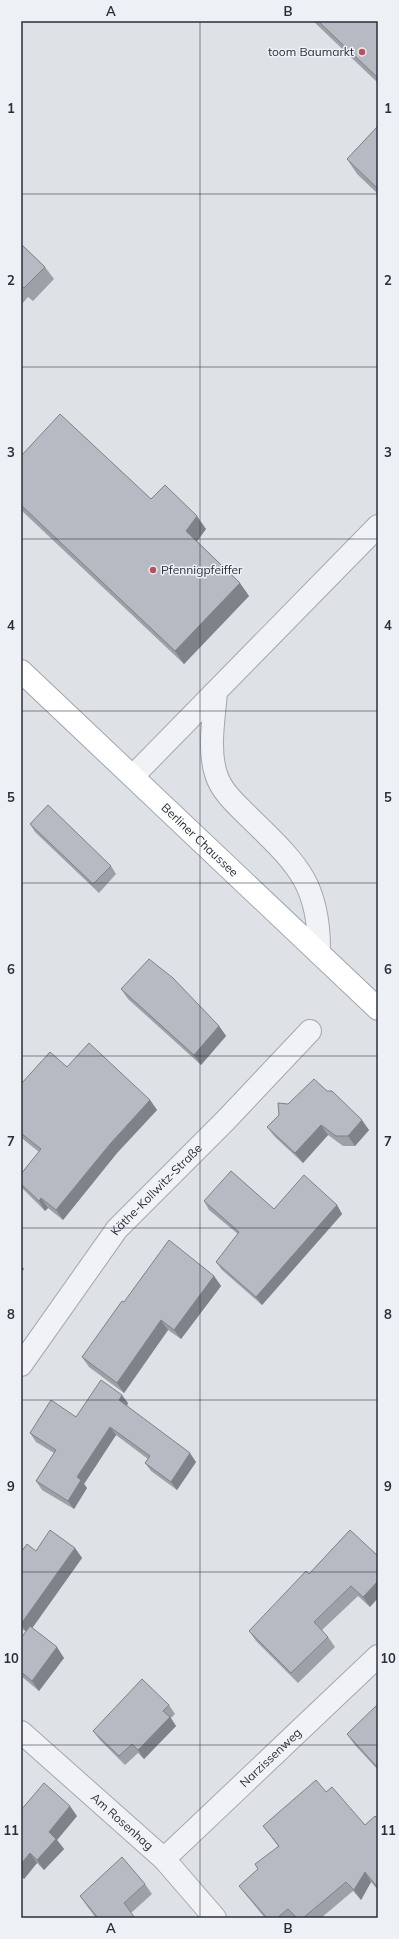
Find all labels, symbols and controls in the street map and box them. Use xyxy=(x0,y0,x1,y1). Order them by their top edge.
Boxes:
text: A xyxy=(106,3,116,19)
text: B xyxy=(284,3,293,19)
place label: toom Baumarkt xyxy=(268,44,354,59)
marker: toom Baumarkt xyxy=(357,47,367,57)
text: 1 xyxy=(7,100,15,116)
text: 1 xyxy=(384,100,392,116)
text: 2 xyxy=(7,272,15,288)
text: 2 xyxy=(384,272,392,288)
text: 3 xyxy=(7,444,15,460)
text: 3 xyxy=(384,444,392,460)
place label: Pfennigpfeiffer xyxy=(161,562,243,577)
marker: Pfennigpfeiffer xyxy=(148,565,158,575)
text: 4 xyxy=(7,617,15,633)
text: 4 xyxy=(384,617,392,633)
text: 5 xyxy=(7,789,15,805)
text: 5 xyxy=(384,789,392,805)
street label: Berliner Chaussee xyxy=(158,800,242,880)
text: 6 xyxy=(7,961,15,977)
text: 6 xyxy=(384,961,392,977)
text: 7 xyxy=(7,1133,15,1149)
text: 7 xyxy=(384,1133,392,1149)
street label: Käthe-Kollwitz-Straße xyxy=(107,1140,205,1238)
text: 8 xyxy=(7,1306,15,1322)
text: 8 xyxy=(384,1306,392,1322)
text: 9 xyxy=(7,1478,15,1494)
text: 9 xyxy=(384,1478,392,1494)
text: 10 xyxy=(3,1650,19,1666)
text: 10 xyxy=(380,1650,396,1666)
street label: Narzissenweg xyxy=(236,1725,304,1790)
street label: Am Rosenhag xyxy=(88,1790,157,1853)
text: 11 xyxy=(3,1822,19,1838)
text: 11 xyxy=(380,1822,396,1838)
text: A xyxy=(106,1920,116,1936)
text: B xyxy=(284,1920,293,1936)

